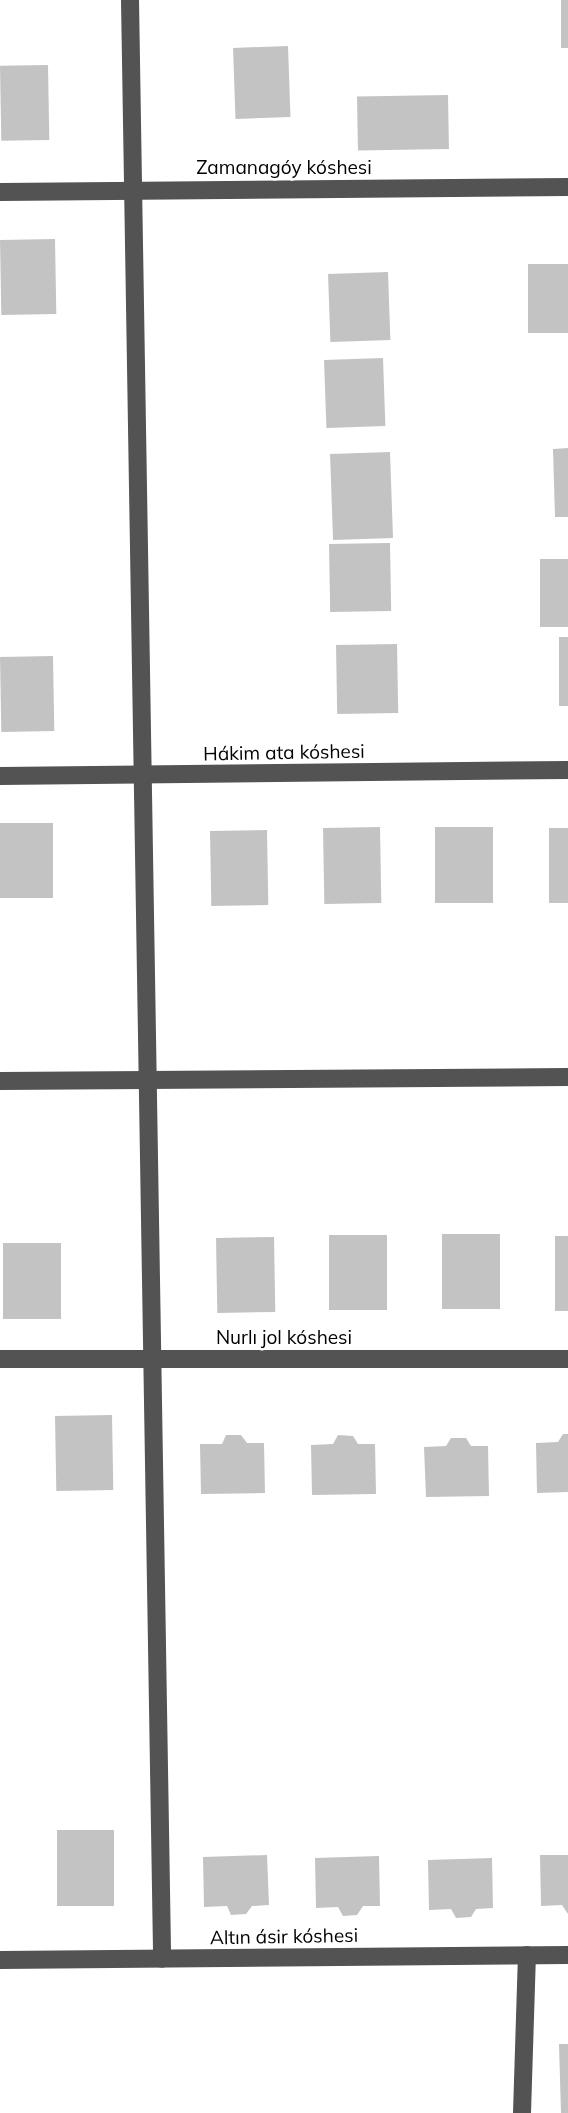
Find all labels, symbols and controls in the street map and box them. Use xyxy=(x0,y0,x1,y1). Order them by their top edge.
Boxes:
street label: Zamanagóy kóshesi xyxy=(196,157,372,179)
street label: Hákim ata kóshesi xyxy=(203,740,365,766)
street label: Nurlı jol kóshesi xyxy=(216,1327,352,1349)
street label: Altın ásir kóshesi xyxy=(210,1924,358,1950)

